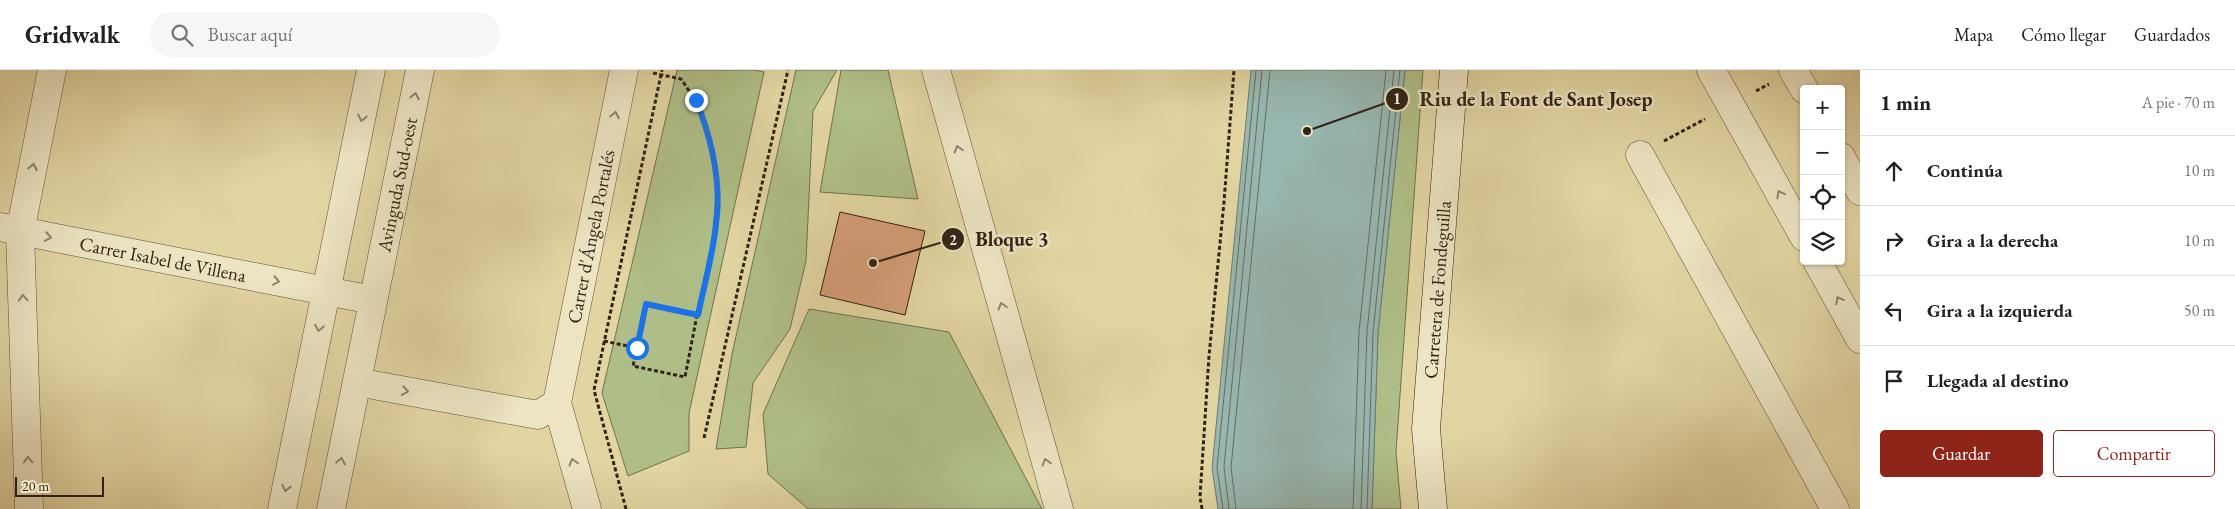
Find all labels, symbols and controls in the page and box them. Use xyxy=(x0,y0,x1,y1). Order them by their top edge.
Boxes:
search box xyxy=(150,12,500,57)
text: Gridwalk xyxy=(25,19,120,50)
icon: search xyxy=(168,21,196,49)
text: Buscar aquí xyxy=(208,22,292,47)
text: Mapa xyxy=(1954,23,1993,46)
text: Cómo llegar xyxy=(2021,23,2106,46)
text: Guardados xyxy=(2134,23,2210,46)
callout: Riu de la Font de Sant Josep xyxy=(1384,81,1662,116)
map controls xyxy=(1800,85,1845,265)
button: + xyxy=(1800,85,1845,130)
text: Riu de la Font de Sant Josep xyxy=(1420,86,1652,112)
route end xyxy=(685,89,708,112)
text: 1 xyxy=(1393,89,1401,108)
text: 1 min xyxy=(1880,89,1931,116)
one-way arrow xyxy=(409,92,420,101)
text: A pie · 70 m xyxy=(2142,92,2215,113)
one-way arrow xyxy=(609,111,619,120)
one-way arrow xyxy=(357,113,367,122)
street label: Avinguda Sud-oest xyxy=(371,115,423,255)
button: − xyxy=(1800,130,1845,175)
one-way arrow xyxy=(953,145,964,154)
street label: Carrer d'Ángela Portalés xyxy=(561,148,621,326)
icon: ahead xyxy=(1880,157,1908,185)
text: Continúa xyxy=(1927,158,2003,183)
text: 10 m xyxy=(2184,160,2215,181)
one-way arrow xyxy=(27,162,38,171)
button: locate xyxy=(1800,175,1845,220)
one-way arrow xyxy=(1776,191,1786,200)
street label: Carretera de Fondeguilla xyxy=(1418,199,1457,380)
button: layers xyxy=(1800,220,1845,265)
callout: Bloque 3 xyxy=(940,222,1059,257)
text: Bloque 3 xyxy=(975,226,1049,252)
icon: right xyxy=(1880,227,1908,255)
text: Gira a la derecha xyxy=(1927,228,2058,253)
text: 2 xyxy=(949,230,957,249)
text: 10 m xyxy=(2184,230,2215,251)
one-way arrow xyxy=(43,231,52,242)
street label: Carrer Isabel de Villena xyxy=(77,231,249,288)
one-way arrow xyxy=(271,275,280,286)
one-way arrow xyxy=(17,294,28,302)
one-way arrow xyxy=(1835,296,1845,305)
icon: left xyxy=(1880,297,1908,325)
text: Gira a la izquierda xyxy=(1927,298,2073,323)
text: 50 m xyxy=(2184,300,2215,321)
one-way arrow xyxy=(997,301,1008,310)
one-way arrow xyxy=(314,324,325,333)
route start xyxy=(626,337,649,360)
icon: arrive xyxy=(1880,367,1908,395)
text: Llegada al destino xyxy=(1927,368,2069,393)
one-way arrow xyxy=(400,385,409,395)
button: Guardar xyxy=(1880,430,2043,477)
button: Compartir xyxy=(2053,430,2215,477)
one-way arrow xyxy=(22,456,33,464)
one-way arrow xyxy=(335,457,345,466)
one-way arrow xyxy=(1041,458,1052,466)
one-way arrow xyxy=(569,459,579,467)
scale bar xyxy=(15,474,104,497)
text: 20 m xyxy=(22,477,49,495)
one-way arrow xyxy=(282,483,292,492)

